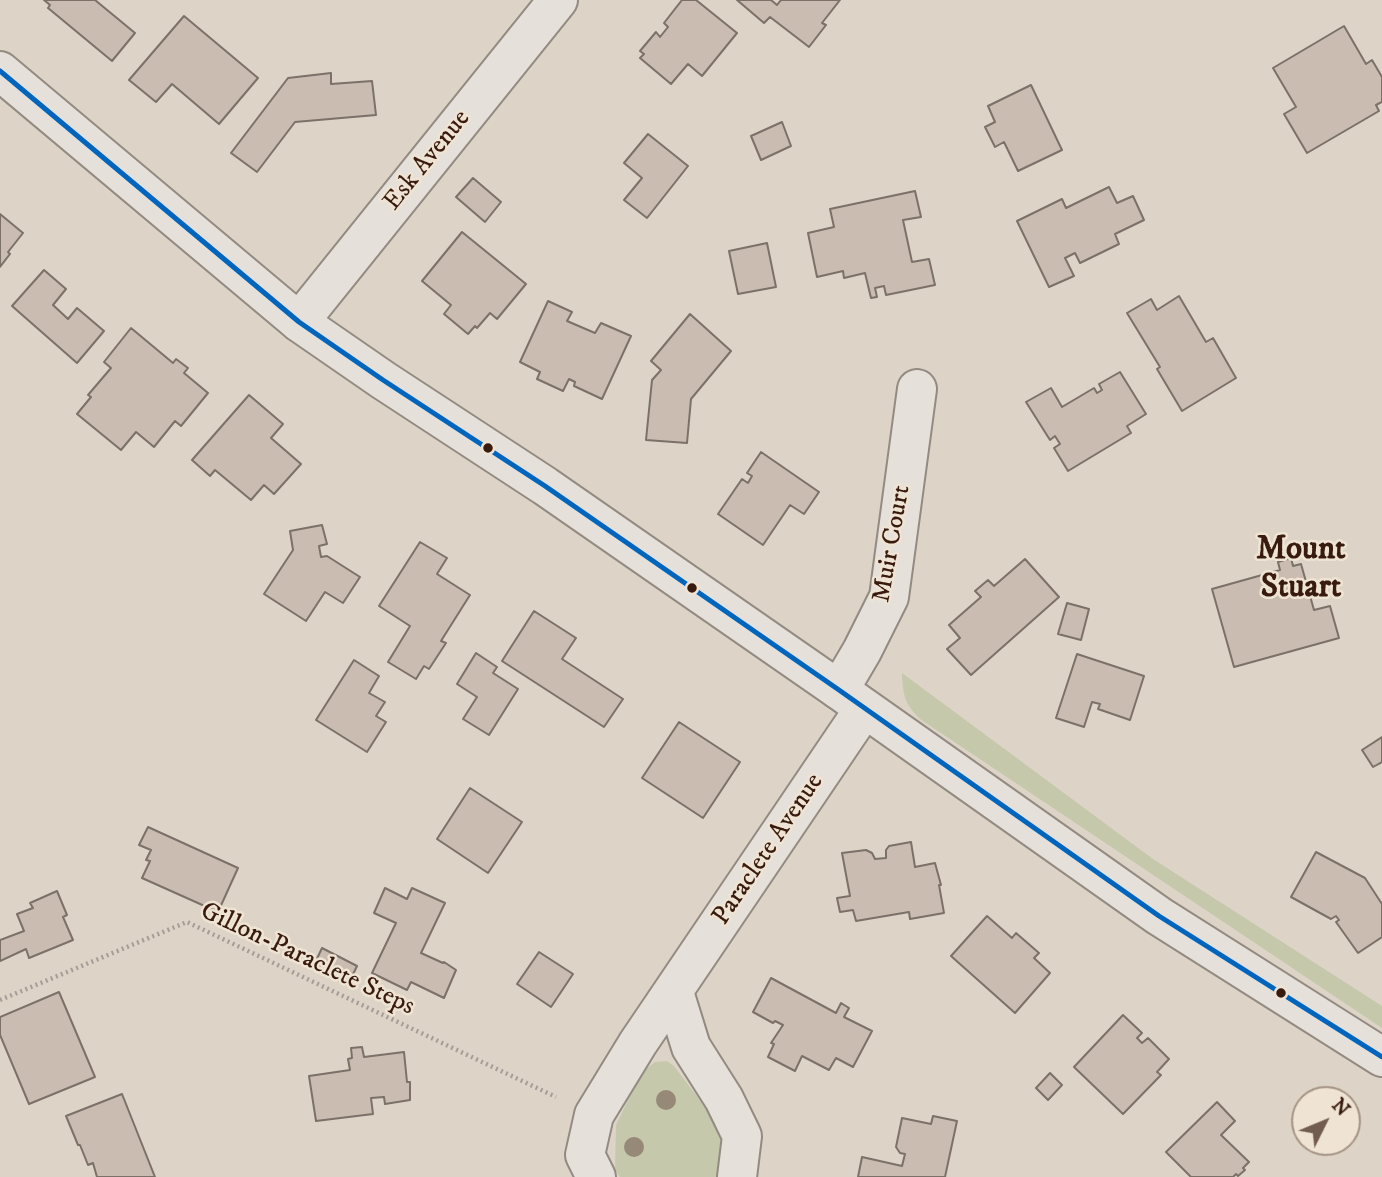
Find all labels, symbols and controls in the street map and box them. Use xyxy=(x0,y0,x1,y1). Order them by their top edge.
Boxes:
street label: Esk Avenue xyxy=(378,104,478,218)
unlabelled marker xyxy=(481,441,495,455)
street label: Muir Court xyxy=(867,483,919,605)
district label: Mount Stuart xyxy=(1256,531,1346,609)
unlabelled marker xyxy=(685,581,699,595)
street label: Paraclete Avenue xyxy=(707,768,831,932)
street label: Gillon-Paraclete Steps xyxy=(195,897,419,1023)
unlabelled marker xyxy=(1274,986,1288,1000)
north arrow xyxy=(1291,1086,1361,1156)
text: N xyxy=(1327,1094,1354,1121)

